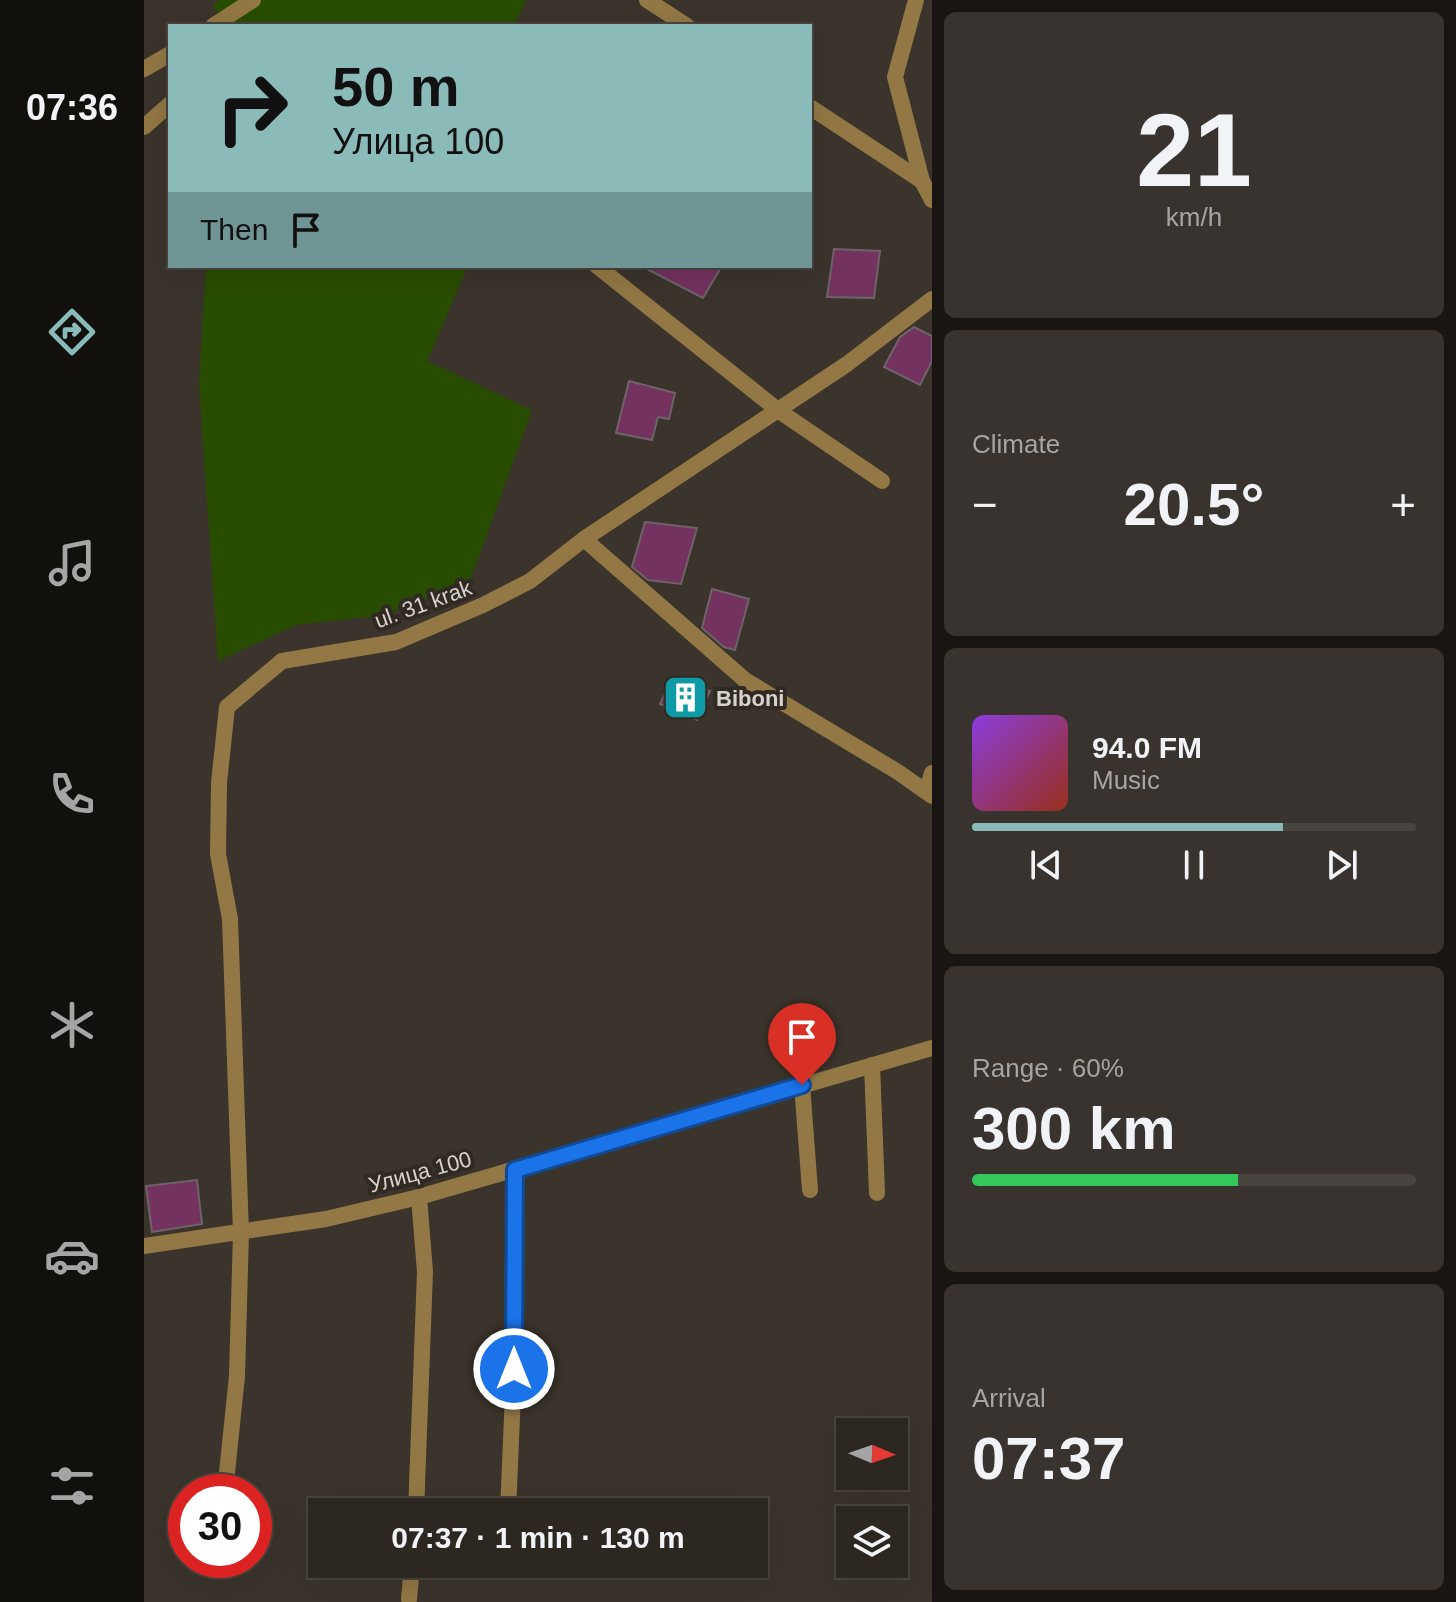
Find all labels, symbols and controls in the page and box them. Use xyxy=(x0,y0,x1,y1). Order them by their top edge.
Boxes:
text: 50 m xyxy=(332,55,460,118)
icon: right xyxy=(200,56,304,160)
text: 07:36 xyxy=(26,87,118,128)
text: 21 xyxy=(1136,92,1252,208)
text: Улица 100 xyxy=(332,121,504,162)
text: km/h xyxy=(1166,202,1222,232)
icon: arrive xyxy=(284,208,328,252)
text: Then xyxy=(200,213,268,246)
icon: directions xyxy=(44,304,100,360)
text: Climate xyxy=(972,429,1060,459)
text: 20.5° xyxy=(1124,471,1264,538)
text: − xyxy=(972,480,998,529)
text: + xyxy=(1390,480,1416,529)
icon: music xyxy=(44,535,100,591)
street label: ul. 31 krak xyxy=(371,575,476,633)
building icon: Biboni xyxy=(661,674,709,722)
place label: Biboni xyxy=(716,686,784,711)
text: 94.0 FM xyxy=(1092,731,1202,764)
text: Music xyxy=(1092,765,1160,795)
icon: phone xyxy=(44,766,100,822)
icon: previous xyxy=(1024,843,1068,887)
icon: pause xyxy=(1172,843,1216,887)
icon: next xyxy=(1320,843,1364,887)
icon: climate xyxy=(44,997,100,1053)
pin xyxy=(768,1003,836,1085)
icon: arrive xyxy=(780,1015,824,1059)
text: Range · 60% xyxy=(972,1053,1124,1083)
text: 300 km xyxy=(972,1095,1176,1162)
street label: Улица 100 xyxy=(366,1146,474,1198)
icon: car xyxy=(44,1228,100,1284)
position arrow xyxy=(472,1327,556,1411)
text: Arrival xyxy=(972,1383,1046,1413)
north arrow xyxy=(836,1418,908,1490)
map controls xyxy=(836,1418,908,1578)
text: 07:37 xyxy=(972,1425,1125,1492)
icon: filters xyxy=(44,1458,100,1514)
speed limit sign: 30 xyxy=(168,1474,272,1578)
button: layers xyxy=(836,1506,908,1578)
text: 07:37 · 1 min · 130 m xyxy=(391,1521,685,1554)

